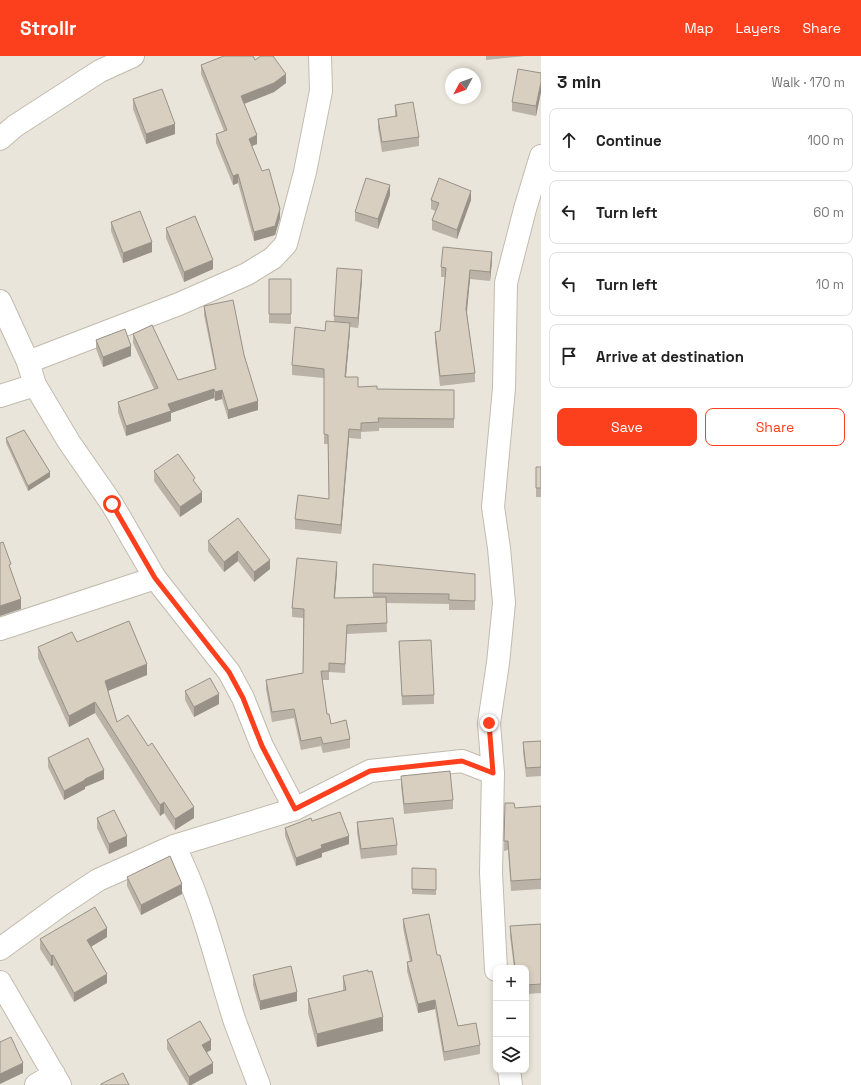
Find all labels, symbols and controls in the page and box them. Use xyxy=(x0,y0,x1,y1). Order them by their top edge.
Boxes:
text: Strollr xyxy=(20,16,77,41)
text: Map xyxy=(684,19,714,37)
text: Layers xyxy=(736,19,780,37)
text: Share xyxy=(802,19,841,37)
north arrow xyxy=(445,68,481,104)
text: 3 min xyxy=(557,71,601,93)
text: Walk · 170 m xyxy=(771,74,845,91)
icon: ahead xyxy=(558,129,580,151)
text: Continue xyxy=(596,131,662,150)
text: 100 m xyxy=(807,132,844,149)
icon: left xyxy=(558,201,580,223)
text: Turn left xyxy=(596,203,658,222)
text: 60 m xyxy=(813,204,844,221)
icon: left xyxy=(558,273,580,295)
text: Turn left xyxy=(596,275,658,294)
text: 10 m xyxy=(816,276,844,293)
icon: arrive xyxy=(558,345,580,367)
text: Arrive at destination xyxy=(596,347,744,366)
button: Save xyxy=(557,408,697,446)
button: Share xyxy=(705,408,845,446)
route start xyxy=(103,495,121,513)
route end xyxy=(480,714,498,732)
map controls xyxy=(493,965,529,1073)
button: + xyxy=(493,965,529,1001)
button: − xyxy=(493,1001,529,1037)
button: layers xyxy=(493,1037,529,1073)

